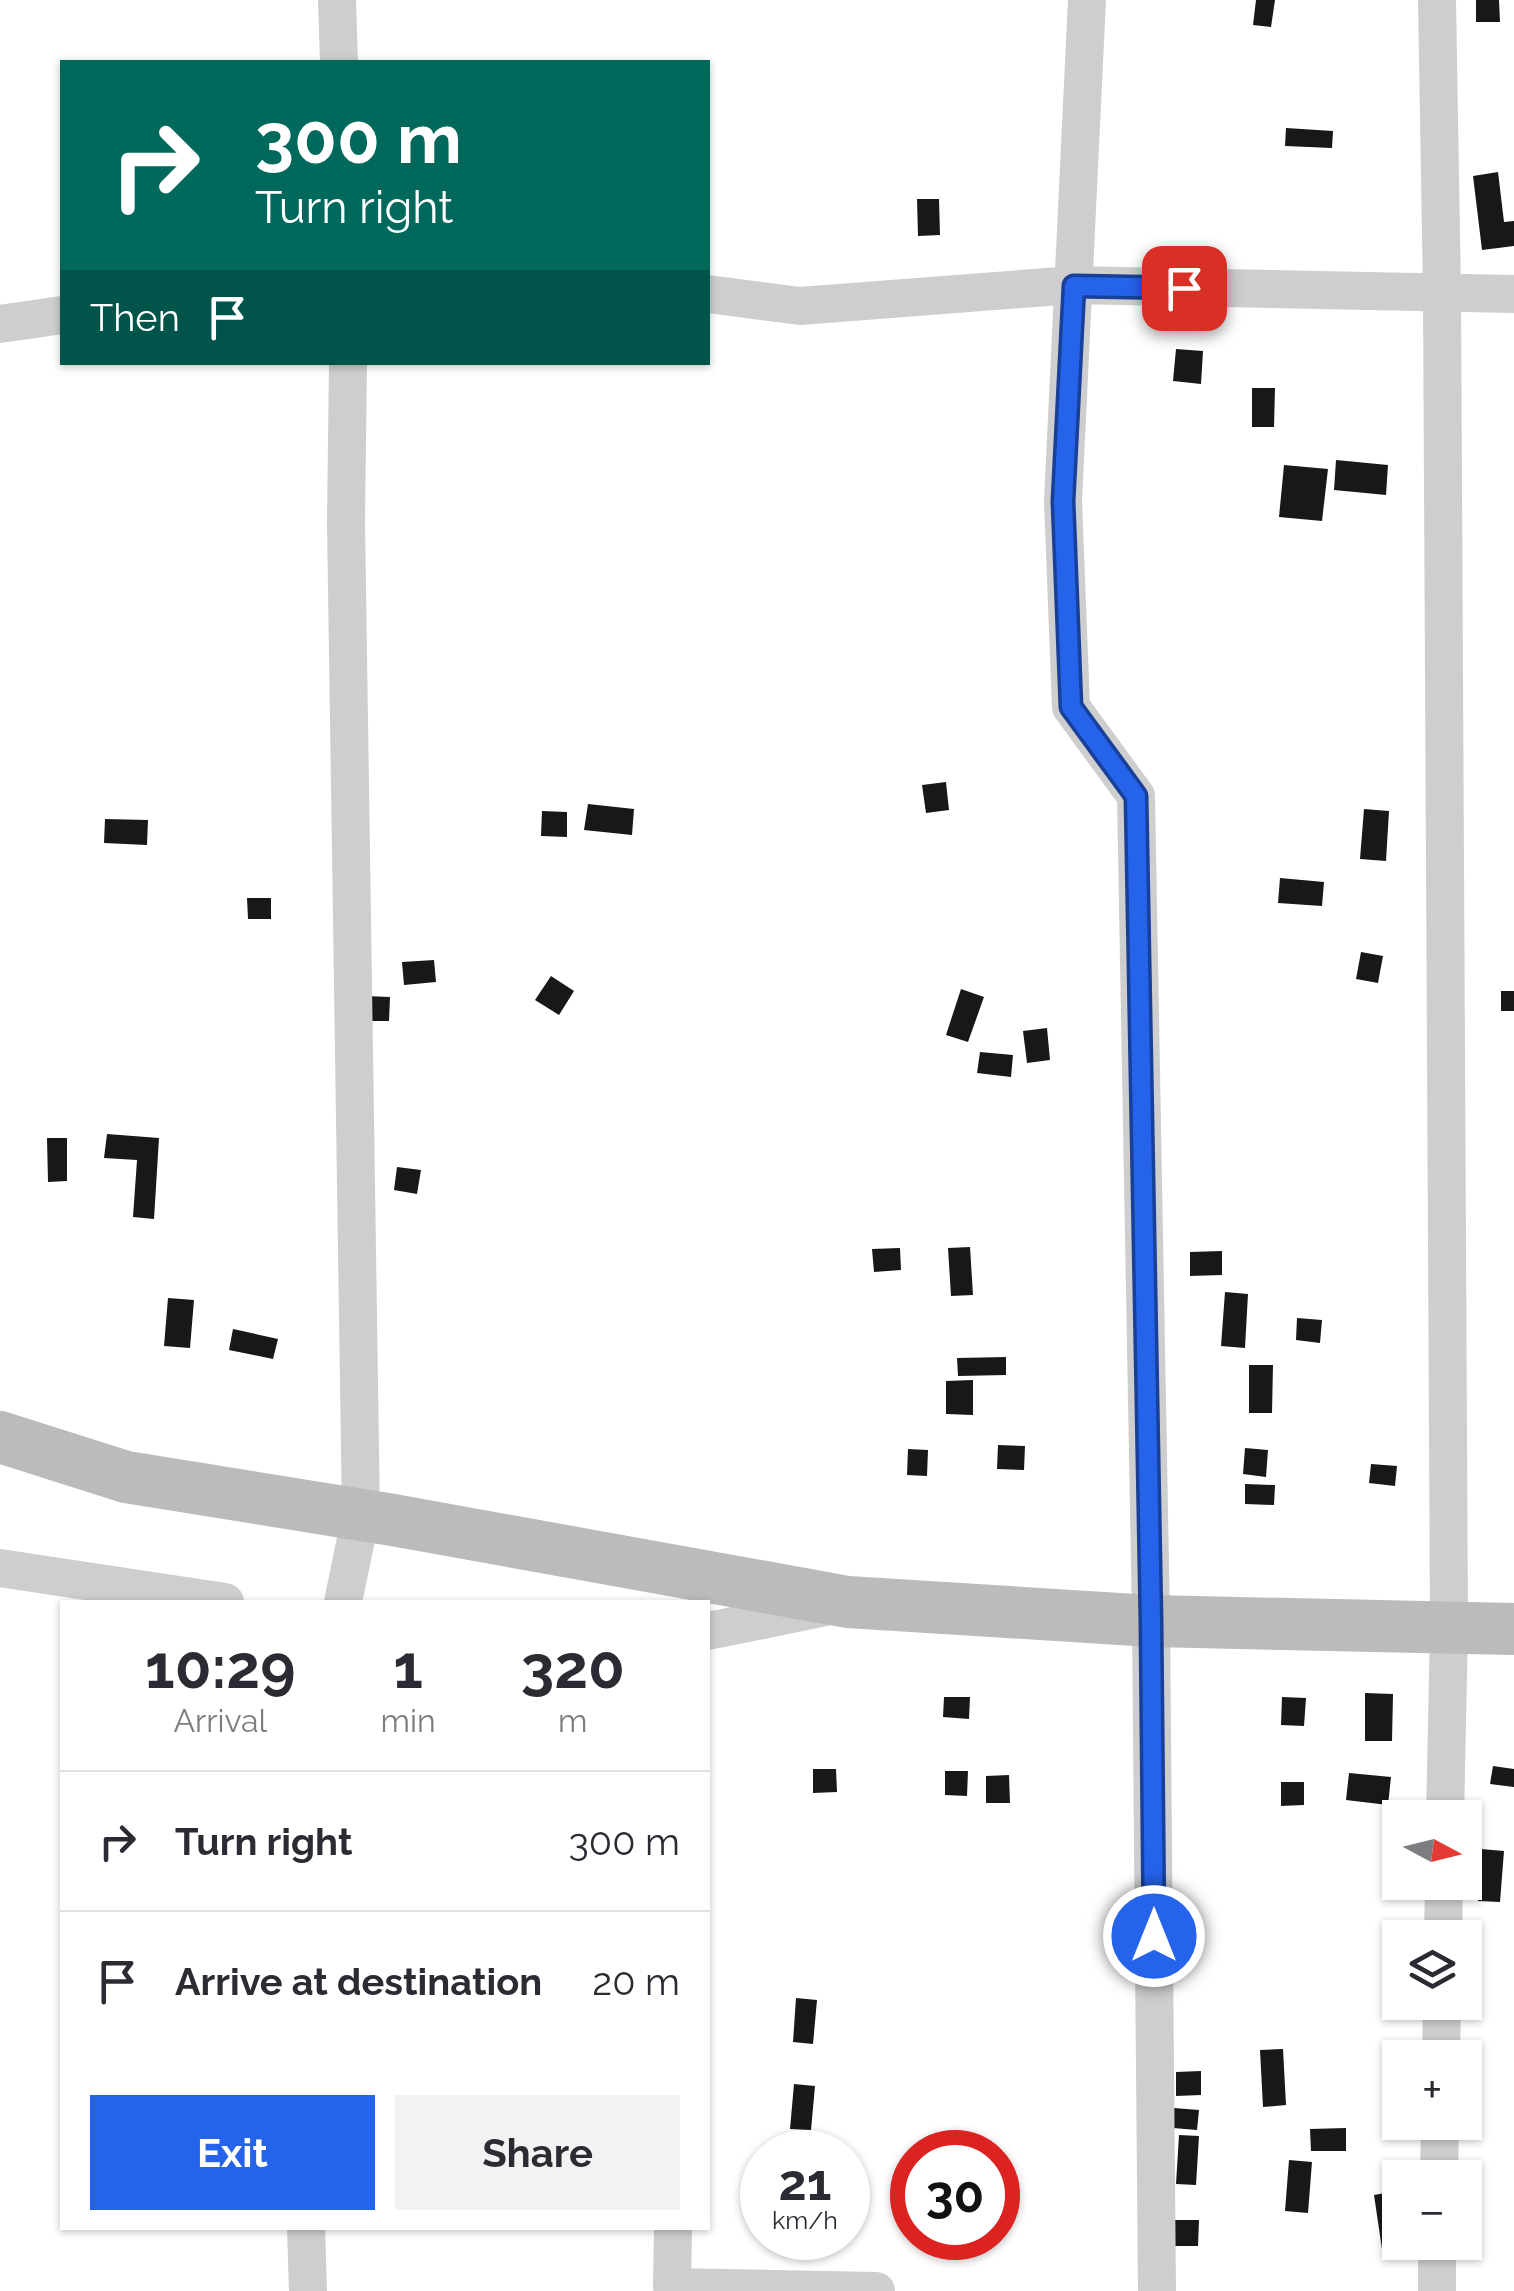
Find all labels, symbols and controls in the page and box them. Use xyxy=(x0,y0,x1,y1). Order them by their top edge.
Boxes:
text: 300 m xyxy=(255,97,462,179)
icon: right xyxy=(90,100,220,230)
text: Turn right xyxy=(255,181,453,234)
pin xyxy=(1142,246,1227,331)
icon: arrive xyxy=(1157,261,1212,316)
icon: arrive xyxy=(200,290,255,345)
text: Then xyxy=(90,295,180,340)
text: 10:29 xyxy=(145,1632,296,1702)
text: 1 xyxy=(393,1632,423,1702)
text: 320 xyxy=(521,1632,625,1702)
text: Arrival xyxy=(173,1702,267,1739)
text: min xyxy=(381,1702,436,1739)
text: m xyxy=(558,1702,588,1739)
north arrow xyxy=(1382,1800,1482,1900)
map controls xyxy=(1382,1800,1482,2260)
icon: right xyxy=(90,1814,145,1869)
text: Turn right xyxy=(175,1819,352,1864)
text: 300 m xyxy=(569,1819,680,1864)
position arrow xyxy=(1102,1884,1206,1988)
button: layers xyxy=(1382,1920,1482,2020)
icon: arrive xyxy=(90,1954,145,2009)
text: Arrive at destination xyxy=(175,1959,542,2004)
text: 20 m xyxy=(592,1959,680,2004)
button: + xyxy=(1382,2040,1482,2140)
button: Exit xyxy=(90,2095,375,2210)
button: Share xyxy=(395,2095,680,2210)
speed limit sign: 30 xyxy=(890,2130,1020,2260)
text: 21 xyxy=(779,2153,831,2212)
button: − xyxy=(1382,2160,1482,2260)
text: km/h xyxy=(772,2205,838,2235)

